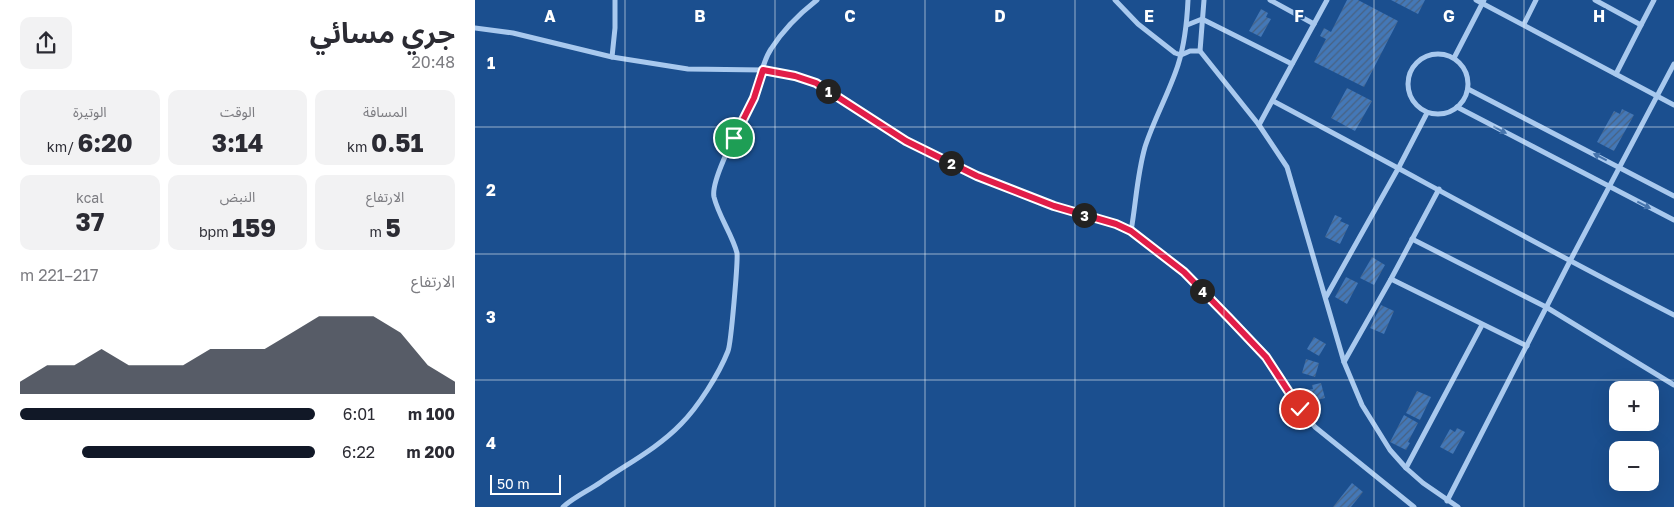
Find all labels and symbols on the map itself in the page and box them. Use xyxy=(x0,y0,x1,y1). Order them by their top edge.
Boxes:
text: A xyxy=(544,6,556,26)
text: B xyxy=(694,6,706,26)
text: C xyxy=(844,6,856,26)
text: D xyxy=(994,6,1006,26)
text: E xyxy=(1144,6,1154,26)
text: F xyxy=(1294,6,1304,26)
text: G xyxy=(1443,6,1455,26)
text: H xyxy=(1593,6,1605,26)
text: 1 xyxy=(487,53,495,73)
pin: 1 xyxy=(815,78,841,104)
pin xyxy=(713,117,755,159)
one-way arrow xyxy=(1493,126,1508,134)
pin: 2 xyxy=(939,150,963,176)
one-way arrow xyxy=(1593,153,1607,161)
text: 2 xyxy=(486,180,496,200)
one-way arrow xyxy=(1637,201,1652,209)
pin: 3 xyxy=(1071,202,1097,228)
pin: 4 xyxy=(1189,278,1215,304)
text: 3 xyxy=(486,307,496,327)
pin xyxy=(1279,388,1321,430)
text: 4 xyxy=(486,433,496,453)
scale bar xyxy=(490,472,561,495)

